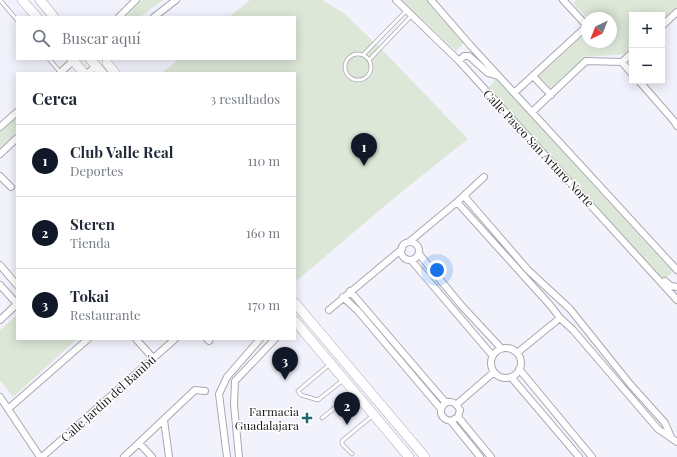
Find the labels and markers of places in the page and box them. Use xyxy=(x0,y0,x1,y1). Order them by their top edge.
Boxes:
pin: 1 xyxy=(351,133,377,166)
pin: 3 xyxy=(272,347,298,380)
pin: 2 xyxy=(334,392,360,425)
place label: Farmacia Guadalajara xyxy=(235,403,299,433)
marker: Farmacia Guadalajara xyxy=(302,413,312,423)

